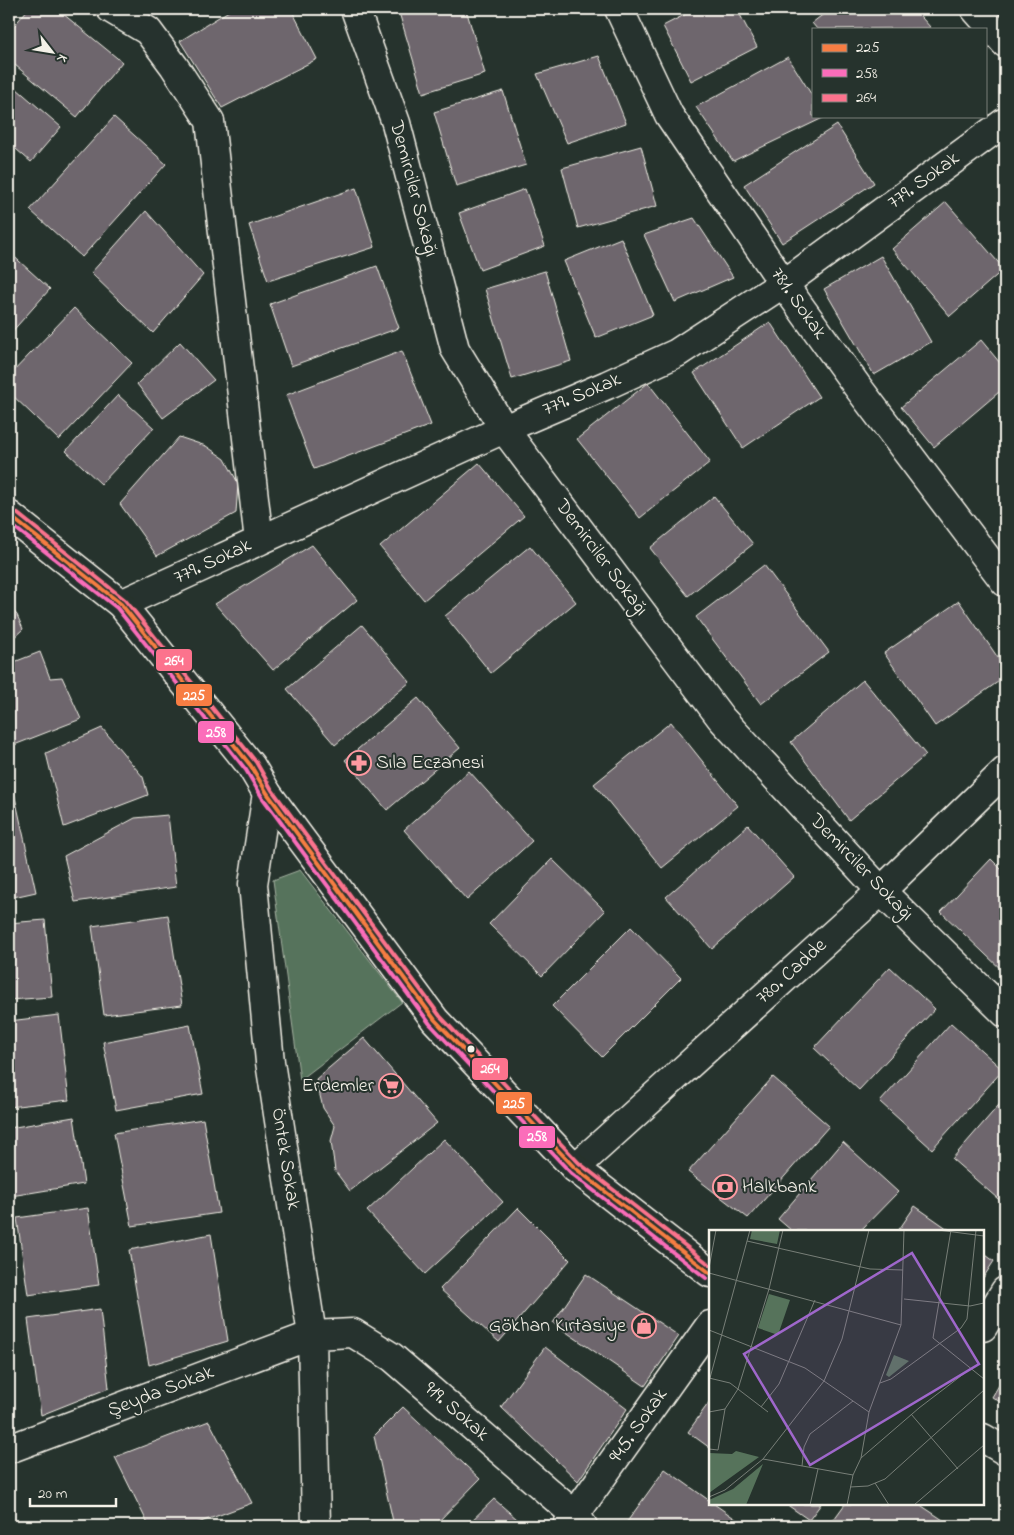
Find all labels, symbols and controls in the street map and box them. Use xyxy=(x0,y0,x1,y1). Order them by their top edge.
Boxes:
north arrow xyxy=(28,28,78,78)
legend xyxy=(812,28,986,118)
text: 225 xyxy=(856,37,880,59)
text: K xyxy=(50,50,73,67)
text: 258 xyxy=(856,63,878,85)
text: 264 xyxy=(856,87,876,109)
street label: Demirciler Sokağı xyxy=(380,117,445,261)
street label: 779. Sokak xyxy=(882,145,966,217)
street label: 781. Sokak xyxy=(763,262,834,346)
street label: 779. Sokak xyxy=(538,365,626,424)
street label: Demirciler Sokağı xyxy=(546,493,655,623)
street label: 779. Sokak xyxy=(169,531,257,593)
line badge: 264 xyxy=(155,648,193,672)
text: 264 xyxy=(164,651,184,672)
line badge: 225 xyxy=(175,683,213,707)
text: 225 xyxy=(182,686,205,707)
line badge: 258 xyxy=(197,720,235,744)
text: 258 xyxy=(205,723,227,744)
place label: Sıla Eczanesi xyxy=(376,749,484,778)
pharmacy icon: Sıla Eczanesi xyxy=(346,750,372,776)
street label: Demirciler Sokağı xyxy=(801,807,920,929)
street label: 780. Cadde xyxy=(750,932,834,1012)
unlabelled marker xyxy=(466,1044,476,1054)
line badge: 264 xyxy=(471,1057,509,1081)
text: 264 xyxy=(480,1059,500,1080)
place label: Erdemler xyxy=(301,1072,375,1101)
supermarket icon: Erdemler xyxy=(378,1073,404,1099)
line badge: 225 xyxy=(495,1091,533,1115)
text: 225 xyxy=(502,1094,525,1115)
street label: Öntek Sokak xyxy=(263,1106,307,1213)
line badge: 258 xyxy=(518,1125,556,1149)
text: 258 xyxy=(526,1127,548,1148)
place label: Halkbank xyxy=(742,1173,817,1202)
bank icon: Halkbank xyxy=(712,1174,738,1200)
inset map xyxy=(709,1230,984,1505)
place label: Gökhan Kırtasiye xyxy=(489,1312,626,1341)
shop icon: Gökhan Kırtasiye xyxy=(631,1313,657,1339)
street label: Şeyda Sokak xyxy=(104,1358,218,1426)
street label: 919. Sokak xyxy=(417,1375,495,1449)
street label: 945. Sokak xyxy=(603,1382,676,1469)
scale bar xyxy=(30,1475,116,1507)
text: 20 m xyxy=(38,1483,68,1505)

